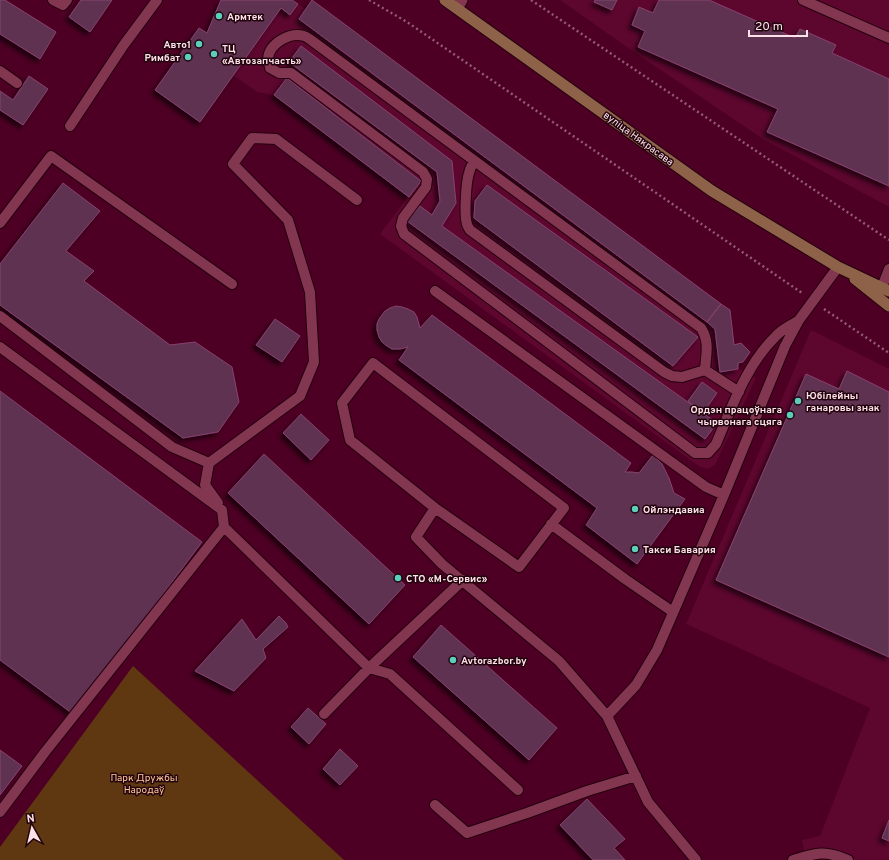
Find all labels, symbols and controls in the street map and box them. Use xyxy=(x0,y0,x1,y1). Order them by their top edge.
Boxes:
marker: Армтек xyxy=(214,11,224,21)
place label: Армтек xyxy=(227,11,263,24)
scale bar xyxy=(749,12,807,38)
text: 20 m xyxy=(755,19,783,35)
place label: Авто1 xyxy=(163,39,191,52)
marker: Авто1 xyxy=(194,39,204,49)
place label: ТЦ «Автозапчасть» xyxy=(222,43,302,68)
marker: ТЦ «Автозапчасть» xyxy=(209,49,219,59)
place label: Римбат xyxy=(144,52,180,65)
marker: Римбат xyxy=(183,52,193,62)
street label: вуліца Някрасава xyxy=(600,109,676,169)
place label: Юбілейны ганаровы знак xyxy=(806,390,880,415)
marker: Юбілейны ганаровы знак xyxy=(793,396,803,406)
place label: Ордэн працоўнага чырвонага сцяга xyxy=(690,404,782,429)
marker: Ордэн працоўнага чырвонага сцяга xyxy=(785,410,795,420)
marker: Ойлэндавиа xyxy=(630,504,640,514)
place label: Ойлэндавиа xyxy=(643,504,705,517)
marker: Такси Бавария xyxy=(630,544,640,554)
place label: Такси Бавария xyxy=(643,544,716,557)
marker: СТО «М-Сервис» xyxy=(393,573,403,583)
place label: СТО «М-Сервис» xyxy=(406,573,488,586)
marker: Avtorazbor.by xyxy=(448,655,458,665)
place label: Avtorazbor.by xyxy=(461,655,527,668)
park label: Парк Дружбы Народаў xyxy=(110,772,178,797)
north arrow xyxy=(12,808,52,848)
text: N xyxy=(26,812,36,827)

